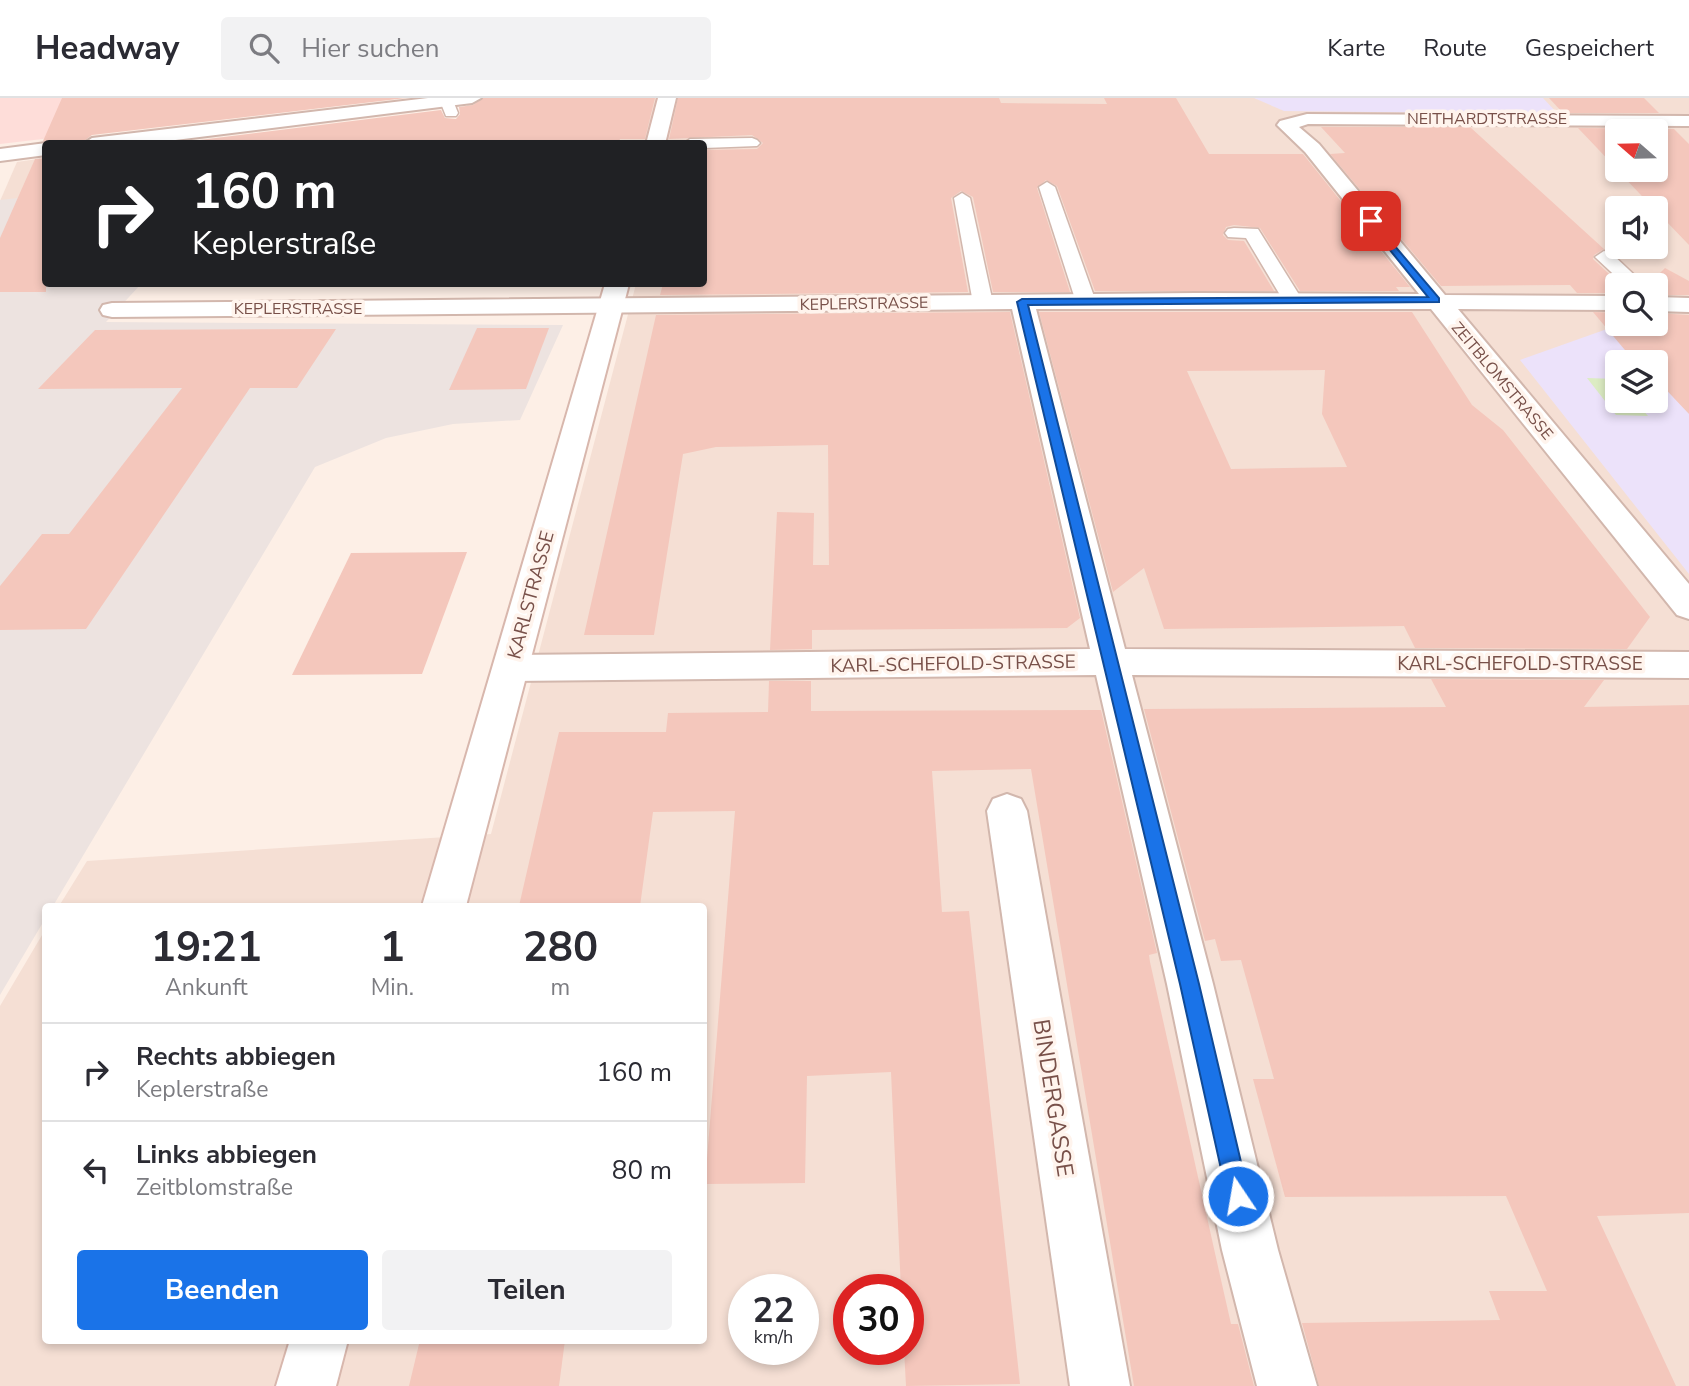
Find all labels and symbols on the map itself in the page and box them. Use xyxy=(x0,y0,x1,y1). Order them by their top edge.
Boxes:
street label: NEITHARDTSTRASSE xyxy=(1407,108,1567,130)
north arrow xyxy=(1605,119,1668,182)
pin xyxy=(1341,191,1401,251)
street label: KEPLERSTRASSE xyxy=(800,292,928,316)
street label: KEPLERSTRASSE xyxy=(234,298,362,320)
street label: ZEITBLOMSTRASSE xyxy=(1446,317,1558,445)
street label: KARLSTRASSE xyxy=(501,528,561,662)
street label: KARL-SCHEFOLD-STRASSE xyxy=(830,649,1076,679)
street label: KARL-SCHEFOLD-STRASSE xyxy=(1397,651,1643,677)
street label: BINDERGASSE xyxy=(1025,1017,1081,1179)
position arrow xyxy=(1201,1159,1275,1233)
speed limit sign: 30 xyxy=(833,1274,924,1365)

